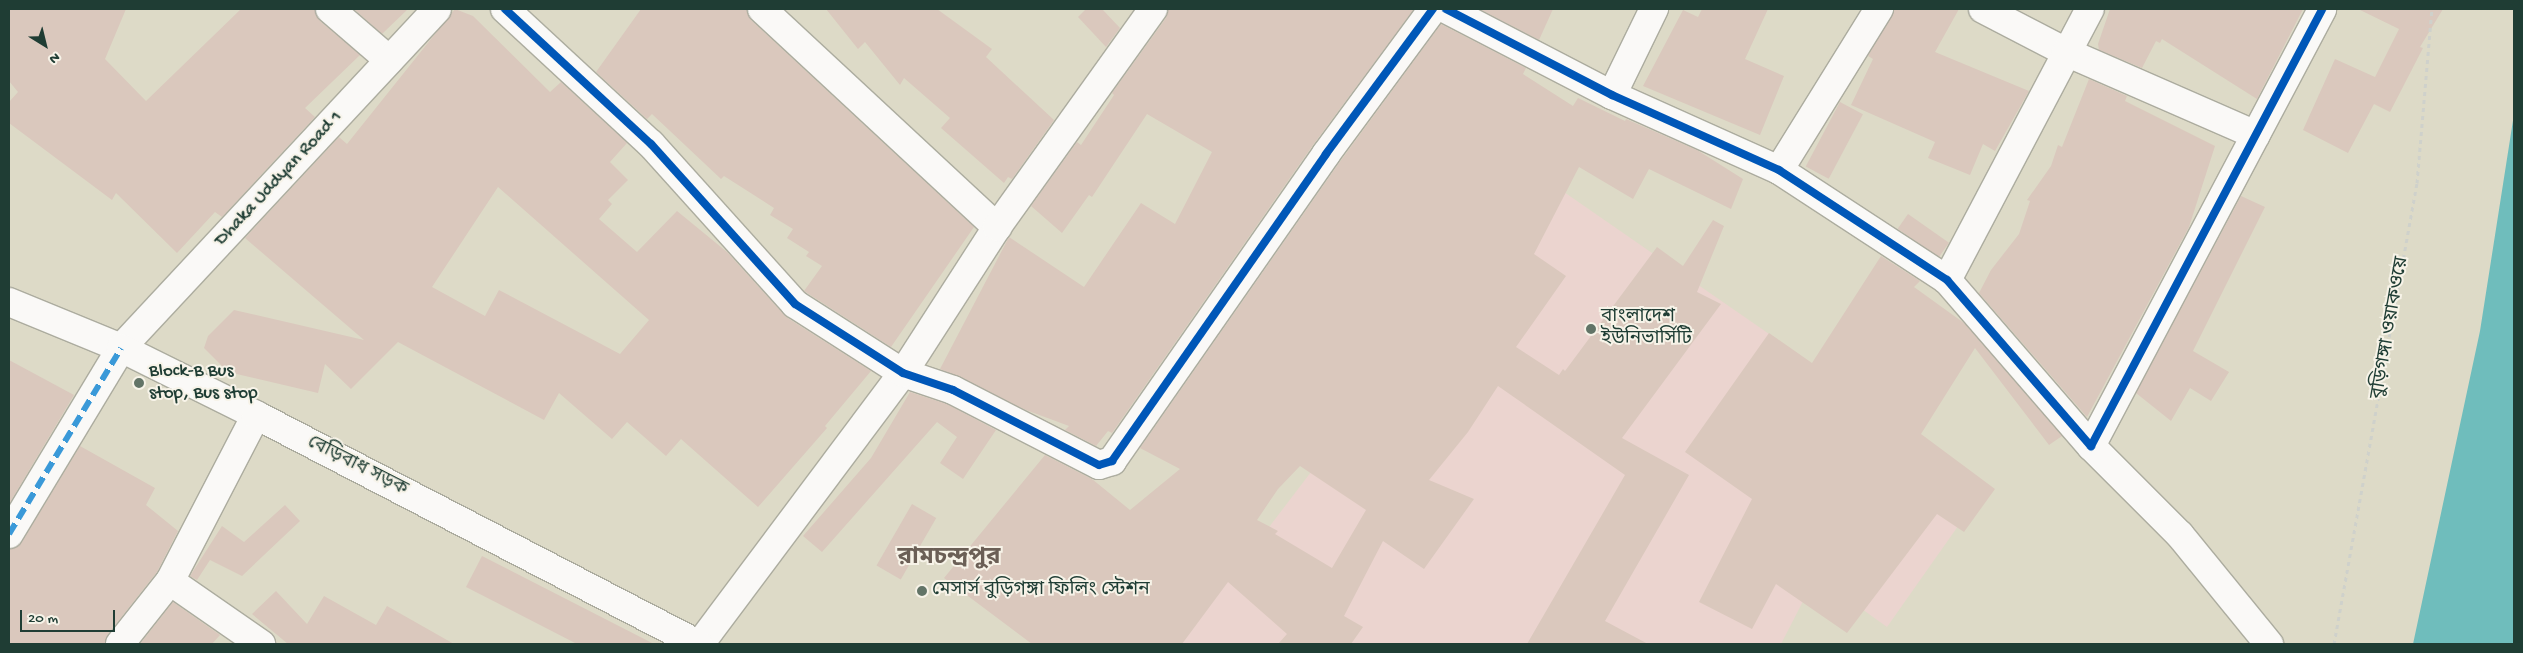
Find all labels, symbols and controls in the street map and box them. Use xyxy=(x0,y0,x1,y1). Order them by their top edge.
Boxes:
north arrow xyxy=(20,20,70,70)
text: N xyxy=(45,48,63,67)
street label: Dhaka Uddyan Road 1 xyxy=(210,107,348,251)
street label: বুড়িগঙ্গা ওয়াকওয়ে xyxy=(2367,255,2415,401)
place label: বাংলাদেশ ইউনিভার্সিটি xyxy=(1601,307,1692,351)
marker: বাংলাদেশ ইউনিভার্সিটি xyxy=(1585,323,1597,335)
place label: Block-B Bus stop, Bus stop xyxy=(149,361,258,405)
marker: Block-B Bus stop, Bus stop xyxy=(133,377,145,389)
street label: বেড়িবাধ সড়ক xyxy=(303,432,411,502)
district label: রামচন্দ্রপুর xyxy=(897,545,1001,573)
place label: মেসার্স বুড়িগঙ্গা ফিলিং স্টেশন xyxy=(932,580,1150,602)
marker: মেসার্স বুড়িগঙ্গা ফিলিং স্টেশন xyxy=(916,585,928,597)
scale bar xyxy=(22,600,118,632)
text: 20 m xyxy=(28,610,58,628)

